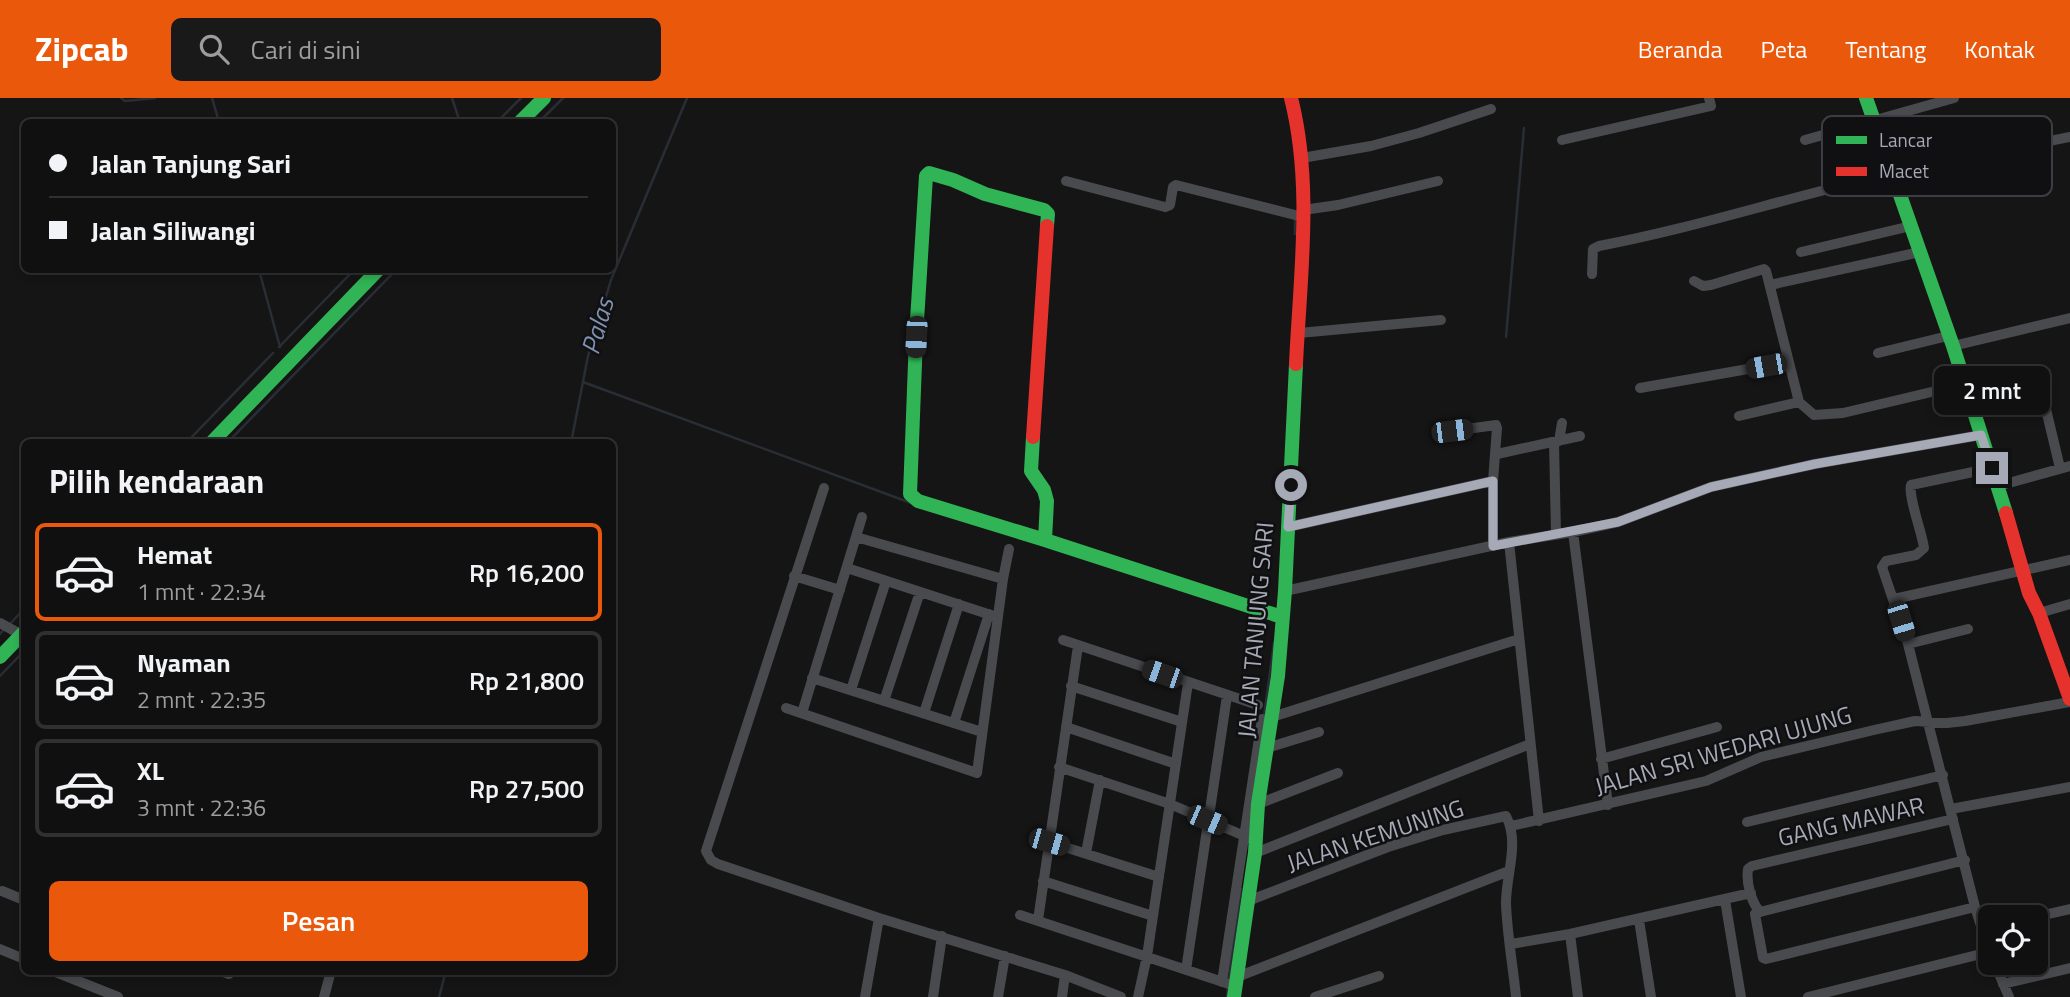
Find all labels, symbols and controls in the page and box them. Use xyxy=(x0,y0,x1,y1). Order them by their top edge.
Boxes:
search box xyxy=(171,18,661,81)
text: Zipcab xyxy=(35,24,129,74)
icon: search xyxy=(195,30,233,68)
text: Cari di sini xyxy=(251,30,361,69)
text: Beranda xyxy=(1638,31,1723,67)
text: Peta xyxy=(1761,31,1807,67)
text: Tentang xyxy=(1845,31,1926,67)
text: Kontak xyxy=(1964,31,2035,67)
legend xyxy=(1822,116,2052,196)
text: Lancar xyxy=(1879,125,1933,154)
text: Jalan Tanjung Sari xyxy=(91,144,291,183)
text: Macet xyxy=(1879,156,1929,185)
text: Jalan Siliwangi xyxy=(91,211,255,250)
water label: Palas xyxy=(570,291,624,359)
car xyxy=(905,315,928,359)
car xyxy=(1744,352,1789,380)
callout: 2 mnt xyxy=(1934,366,2050,416)
text: 2 mnt xyxy=(1963,373,2021,408)
car xyxy=(1430,418,1475,444)
route end xyxy=(1976,452,2008,484)
text: Pilih kendaraan xyxy=(49,457,264,505)
route start xyxy=(1275,469,1307,501)
street label: JALAN TANJUNG SARI xyxy=(1228,520,1282,740)
text: Hemat xyxy=(137,535,212,574)
icon: car xyxy=(53,541,116,604)
text: Rp 16,200 xyxy=(469,553,584,592)
text: 1 mnt · 22:34 xyxy=(137,574,266,609)
car xyxy=(1885,598,1918,644)
text: Nyaman xyxy=(137,643,231,682)
icon: car xyxy=(53,649,116,712)
car xyxy=(1139,657,1186,691)
text: Rp 21,800 xyxy=(469,661,584,700)
text: 2 mnt · 22:35 xyxy=(137,682,266,717)
street label: JALAN SRI WEDARI UJUNG xyxy=(1590,696,1856,804)
text: XL xyxy=(137,751,164,790)
icon: car xyxy=(53,757,116,820)
text: Rp 27,500 xyxy=(469,769,584,808)
street label: GANG MAWAR xyxy=(1774,787,1928,855)
street label: JALAN KEMUNING xyxy=(1282,789,1468,881)
text: 3 mnt · 22:36 xyxy=(137,790,266,825)
car xyxy=(1184,802,1231,838)
car xyxy=(1026,826,1073,858)
button: Pesan xyxy=(49,881,588,961)
map controls xyxy=(1978,905,2048,975)
button: locate xyxy=(1978,905,2048,975)

